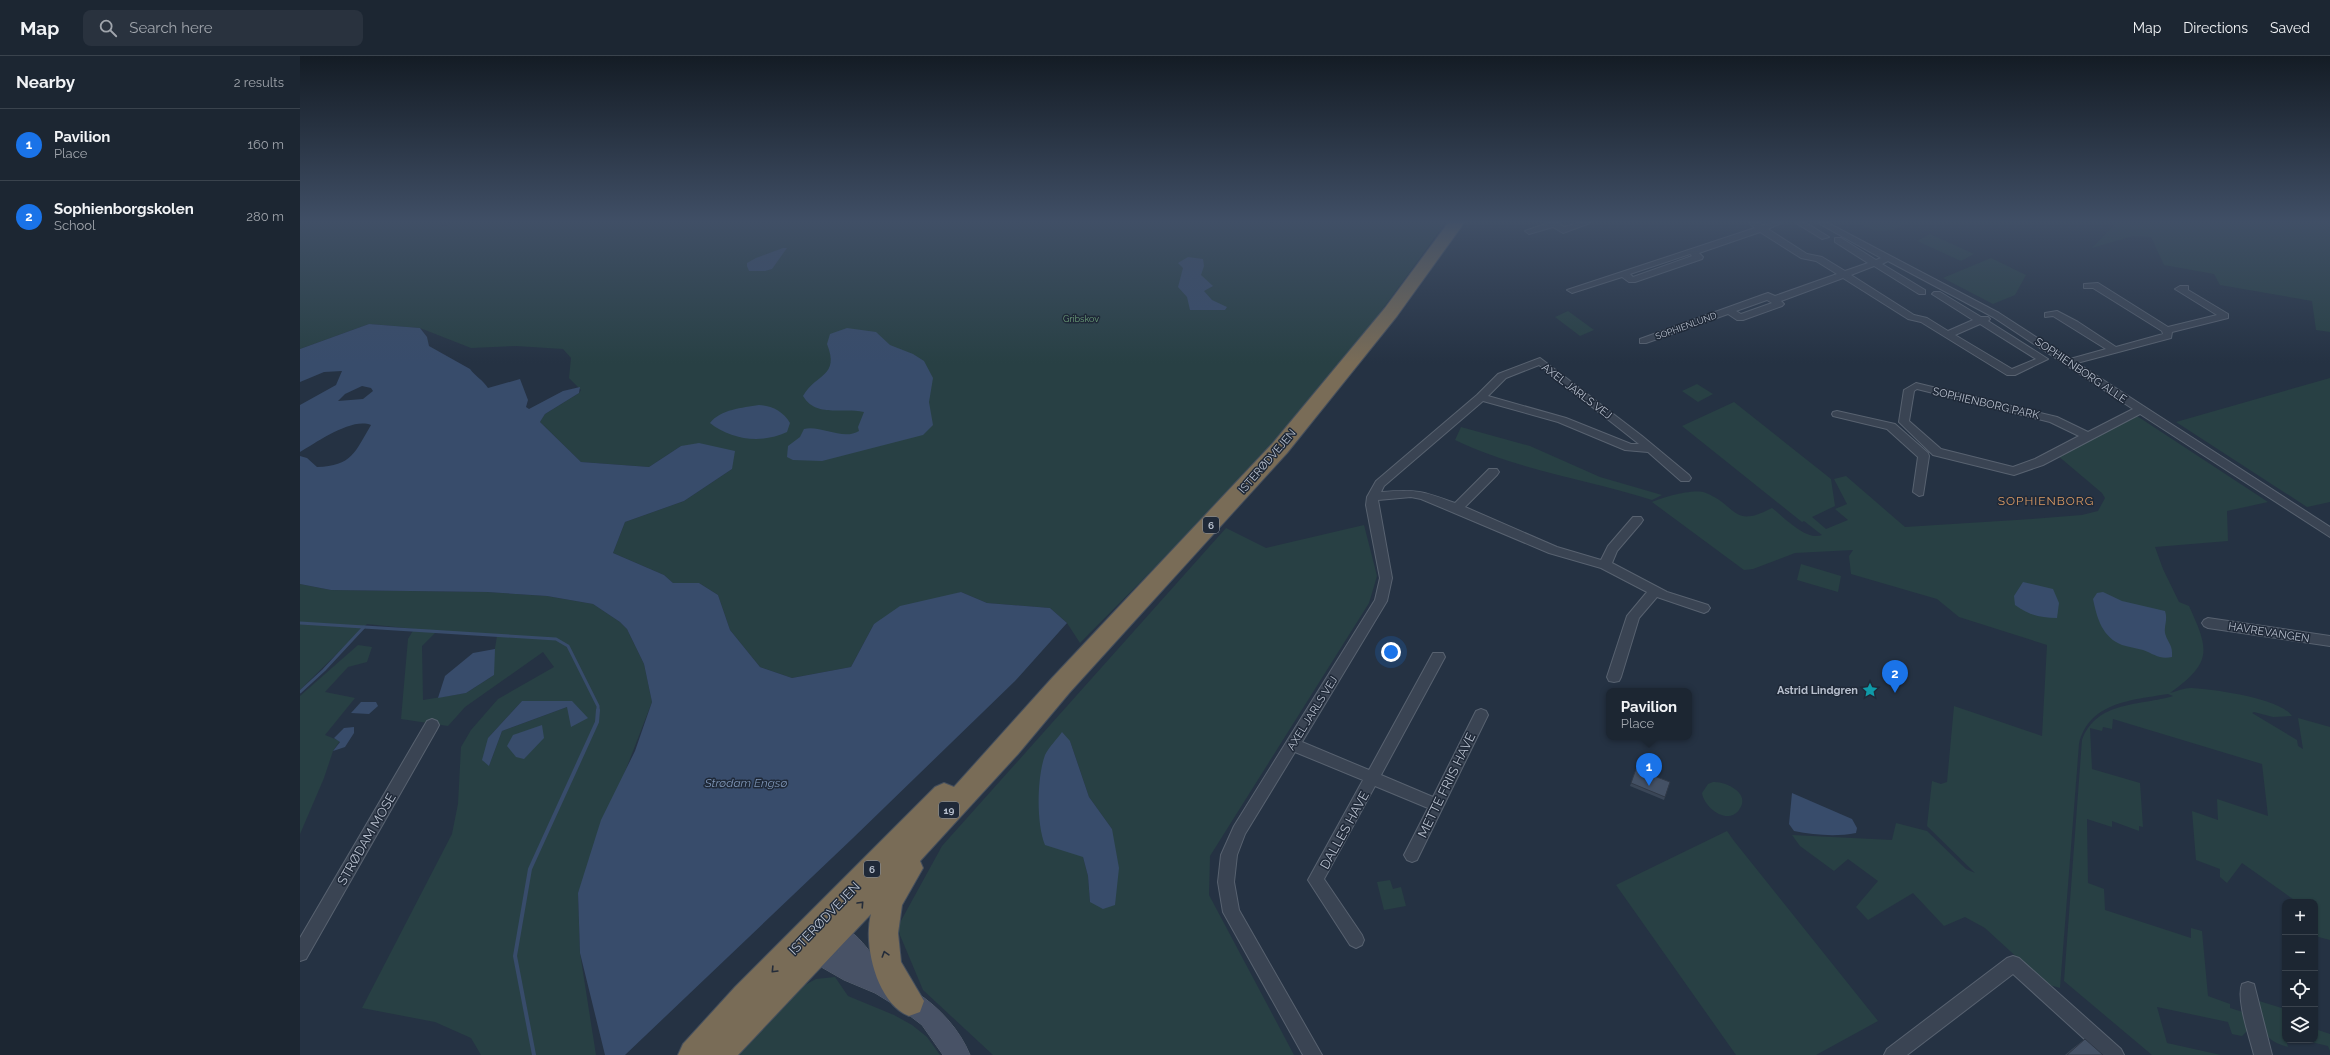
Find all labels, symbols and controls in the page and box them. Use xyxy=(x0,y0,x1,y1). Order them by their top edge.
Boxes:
search box xyxy=(83,10,363,46)
text: Map xyxy=(20,17,59,39)
icon: search xyxy=(97,17,119,39)
text: Search here xyxy=(129,19,213,37)
text: Map xyxy=(2133,20,2161,36)
text: Directions xyxy=(2183,20,2248,36)
text: Saved xyxy=(2270,20,2310,36)
text: Nearby xyxy=(16,72,75,92)
text: 2 results xyxy=(234,75,284,90)
text: Pavilion xyxy=(54,128,110,146)
text: 1 xyxy=(26,137,32,152)
text: 160 m xyxy=(247,137,284,152)
text: Place xyxy=(54,146,87,161)
text: Sophienborgskolen xyxy=(54,200,194,218)
text: 2 xyxy=(25,209,33,224)
text: 280 m xyxy=(246,209,284,224)
text: School xyxy=(54,218,96,233)
street label: SOPHIENLUND xyxy=(1654,310,1718,342)
park label: Gribskov xyxy=(1063,314,1099,324)
street label: SOPHIENBORG ALLE xyxy=(2032,335,2129,406)
street label: AXEL JARLS VEJ xyxy=(1539,361,1614,422)
street label: SOPHIENBORG PARK xyxy=(1931,385,2041,422)
street label: ISTERØDVEJEN xyxy=(1236,427,1299,496)
district label: SOPHIENBORG xyxy=(1998,494,2094,508)
road number: 6 xyxy=(1203,517,1219,533)
street label: HAVREVANGEN xyxy=(2227,620,2310,645)
your location xyxy=(1381,642,1401,662)
pin: 2 xyxy=(1882,660,1908,693)
street label: AXEL JARLS VEJ xyxy=(1285,674,1340,752)
place icon: Astrid Lindgren xyxy=(1861,681,1879,699)
place label: Astrid Lindgren xyxy=(1777,684,1858,697)
popup xyxy=(1606,688,1692,740)
text: Pavilion xyxy=(1621,698,1677,716)
text: Place xyxy=(1621,716,1654,731)
street label: METTE FRIIS HAVE xyxy=(1415,730,1478,840)
pin: 1 xyxy=(1636,753,1662,786)
water label: Strødam Engsø xyxy=(704,776,787,790)
street label: DALLES HAVE xyxy=(1317,789,1372,872)
street label: STRØDAM MOSE xyxy=(334,791,399,888)
road number: 19 xyxy=(939,802,959,818)
road number: 6 xyxy=(864,861,880,877)
street label: ISTERØDVEJEN xyxy=(786,879,863,958)
map controls xyxy=(2282,899,2318,1043)
button: + xyxy=(2282,899,2318,935)
one-way arrow xyxy=(857,901,864,909)
button: − xyxy=(2282,935,2318,971)
one-way arrow xyxy=(881,951,890,958)
one-way arrow xyxy=(771,965,778,973)
button: locate xyxy=(2282,971,2318,1007)
button: layers xyxy=(2282,1007,2318,1043)

